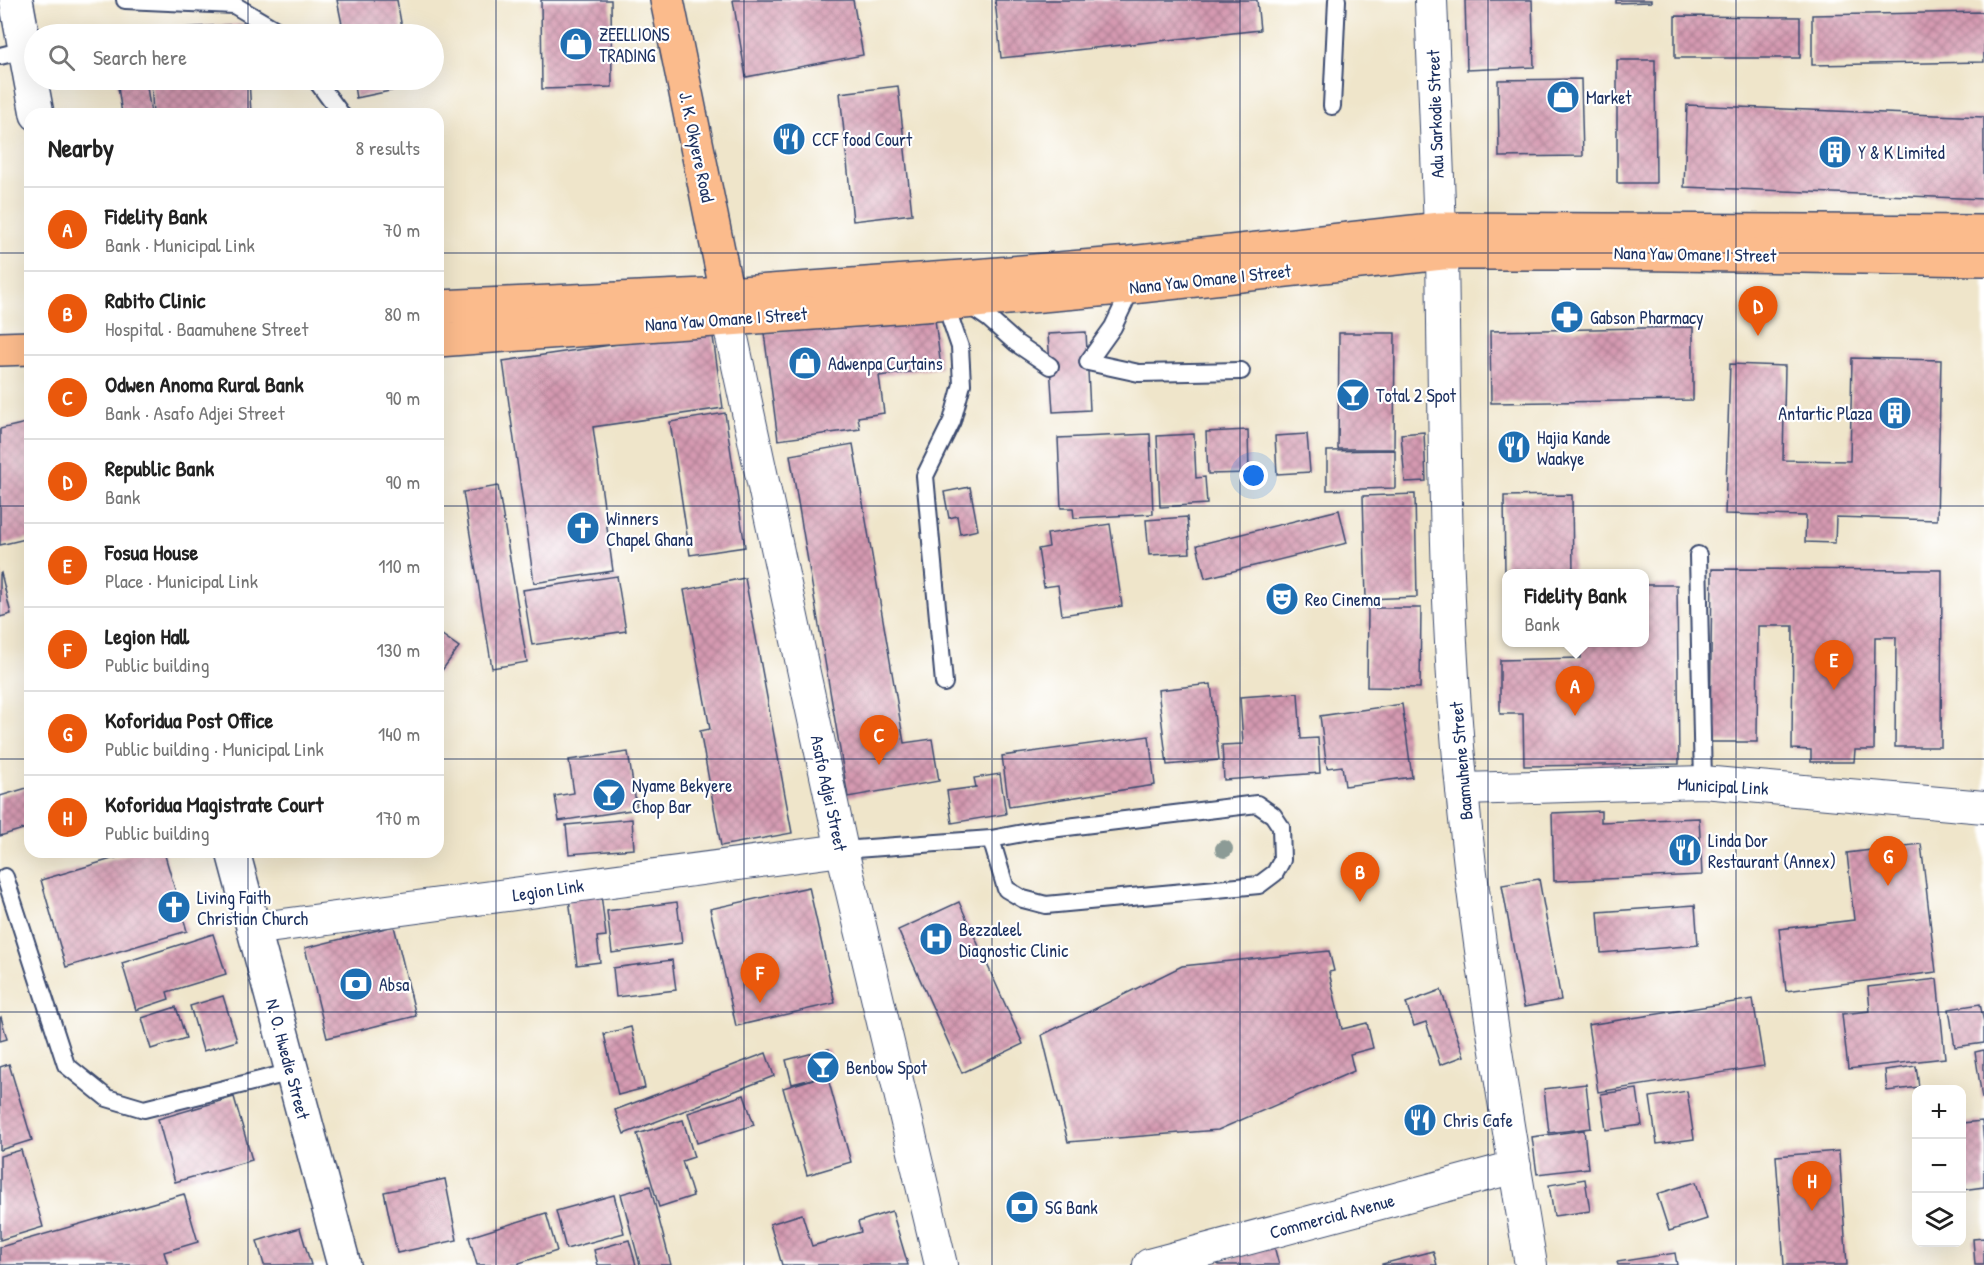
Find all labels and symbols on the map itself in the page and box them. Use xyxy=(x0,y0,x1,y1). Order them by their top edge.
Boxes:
place label: ZEELLIONS TRADING xyxy=(599,22,670,68)
shop icon: ZEELLIONS TRADING xyxy=(558,26,594,62)
street label: Adu Sarkodie Street xyxy=(1420,49,1450,179)
shop icon: Market xyxy=(1545,79,1581,115)
place label: Market xyxy=(1586,85,1632,110)
street label: J. K. Okyere Road xyxy=(673,90,721,204)
restaurant icon: CCF food Court xyxy=(771,121,807,157)
place label: CCF food Court xyxy=(812,127,913,152)
building icon: Y & K Limited xyxy=(1817,134,1853,170)
place label: Y & K Limited xyxy=(1858,140,1945,165)
street label: Nana Yaw Omane I Street xyxy=(1614,240,1777,268)
street label: Nana Yaw Omane I Street xyxy=(1128,258,1293,300)
pin: D xyxy=(1738,286,1778,336)
pharmacy icon: Gabson Pharmacy xyxy=(1549,299,1585,335)
street label: Nana Yaw Omane I Street xyxy=(644,301,809,337)
place label: Gabson Pharmacy xyxy=(1590,305,1704,330)
shop icon: Adwenpa Curtains xyxy=(787,345,823,381)
place label: Adwenpa Curtains xyxy=(828,351,943,376)
bar icon: Total 2 Spot xyxy=(1335,377,1371,413)
place label: Total 2 Spot xyxy=(1376,383,1457,408)
building icon: Antartic Plaza xyxy=(1877,395,1913,431)
place label: Antartic Plaza xyxy=(1778,401,1872,426)
place label: Hajia Kande Waakye xyxy=(1537,425,1611,471)
restaurant icon: Hajia Kande Waakye xyxy=(1496,429,1532,465)
your location xyxy=(1239,461,1268,490)
place label: Winners Chapel Ghana xyxy=(606,506,693,552)
church icon: Winners Chapel Ghana xyxy=(565,510,601,546)
theatre icon: Reo Cinema xyxy=(1264,581,1300,617)
place label: Reo Cinema xyxy=(1305,587,1380,612)
pin: E xyxy=(1814,640,1854,690)
pin: A xyxy=(1556,666,1594,716)
street label: Baamuhene Street xyxy=(1443,700,1479,821)
pin: C xyxy=(860,716,898,765)
street label: Asafo Adjei Street xyxy=(805,733,854,854)
street label: Municipal Link xyxy=(1677,771,1770,801)
place label: Nyame Bekyere Chop Bar xyxy=(632,773,732,819)
bar icon: Nyame Bekyere Chop Bar xyxy=(591,777,627,813)
place label: Linda Dor Restaurant (Annex) xyxy=(1708,828,1836,874)
restaurant icon: Linda Dor Restaurant (Annex) xyxy=(1667,832,1703,868)
pin: G xyxy=(1868,836,1908,886)
pin: B xyxy=(1340,852,1380,902)
street label: Legion Link xyxy=(511,873,586,907)
place label: Living Faith Christian Church xyxy=(197,885,308,931)
church icon: Living Faith Christian Church xyxy=(156,889,192,925)
place label: Bezzaleel Diagnostic Clinic xyxy=(959,917,1068,963)
hospital icon: Bezzaleel Diagnostic Clinic xyxy=(918,921,954,957)
pin: F xyxy=(740,954,780,1003)
bank icon: Absa xyxy=(338,966,374,1002)
place label: Absa xyxy=(379,972,409,997)
street label: N. O. Hwedie Street xyxy=(260,996,316,1123)
bar icon: Benbow Spot xyxy=(805,1049,841,1085)
place label: Benbow Spot xyxy=(846,1055,928,1080)
restaurant icon: Chris Cafe xyxy=(1402,1102,1438,1138)
place label: Chris Cafe xyxy=(1443,1108,1513,1133)
pin: H xyxy=(1792,1162,1832,1211)
street label: Commercial Avenue xyxy=(1267,1187,1397,1245)
bank icon: SG Bank xyxy=(1004,1189,1040,1225)
place label: SG Bank xyxy=(1045,1195,1098,1220)

